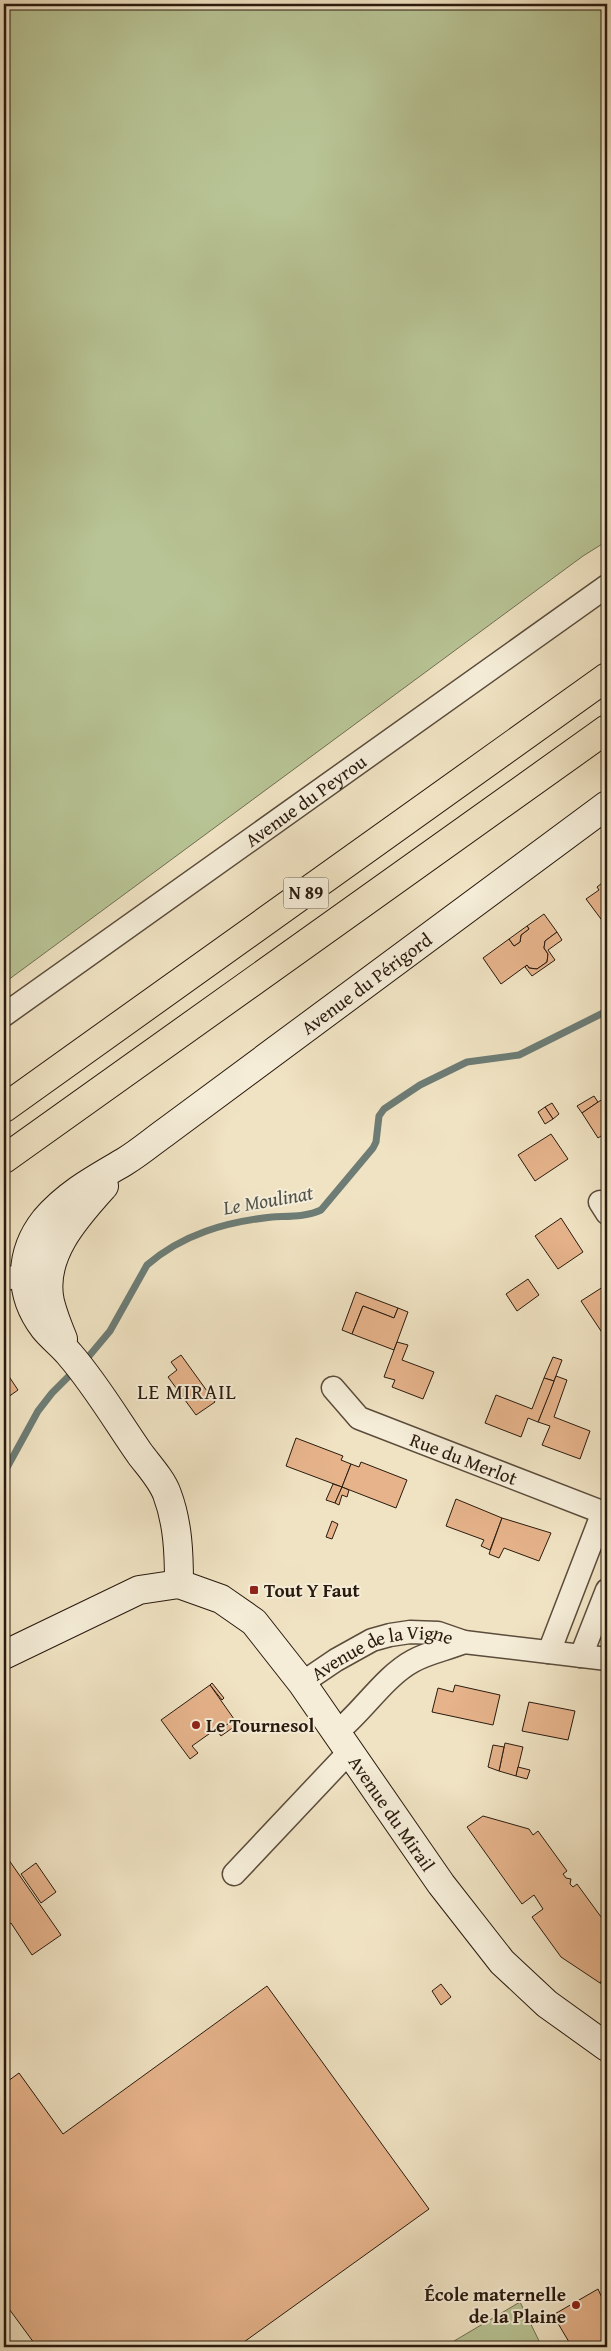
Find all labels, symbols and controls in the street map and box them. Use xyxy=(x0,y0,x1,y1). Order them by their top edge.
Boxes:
street label: Avenue du Peyrou xyxy=(239,747,373,853)
road number: N 89 xyxy=(284,878,328,908)
street label: Avenue du Périgord xyxy=(295,925,438,1041)
water label: Le Moulinat xyxy=(220,1177,316,1222)
district label: LE MIRAIL xyxy=(137,1376,237,1407)
street label: Rue du Merlot xyxy=(406,1425,522,1492)
place label: Tout Y Faut xyxy=(264,1576,361,1604)
marker: Tout Y Faut xyxy=(248,1584,260,1596)
street label: Avenue de la Vigne xyxy=(305,1618,457,1687)
place label: Le Tournesol xyxy=(206,1711,314,1739)
marker: Le Tournesol xyxy=(190,1719,202,1731)
street label: Avenue du Mirail xyxy=(342,1750,442,1877)
place label: École maternelle de la Plaine xyxy=(425,2280,566,2330)
marker: École maternelle de la Plaine xyxy=(570,2299,582,2311)

